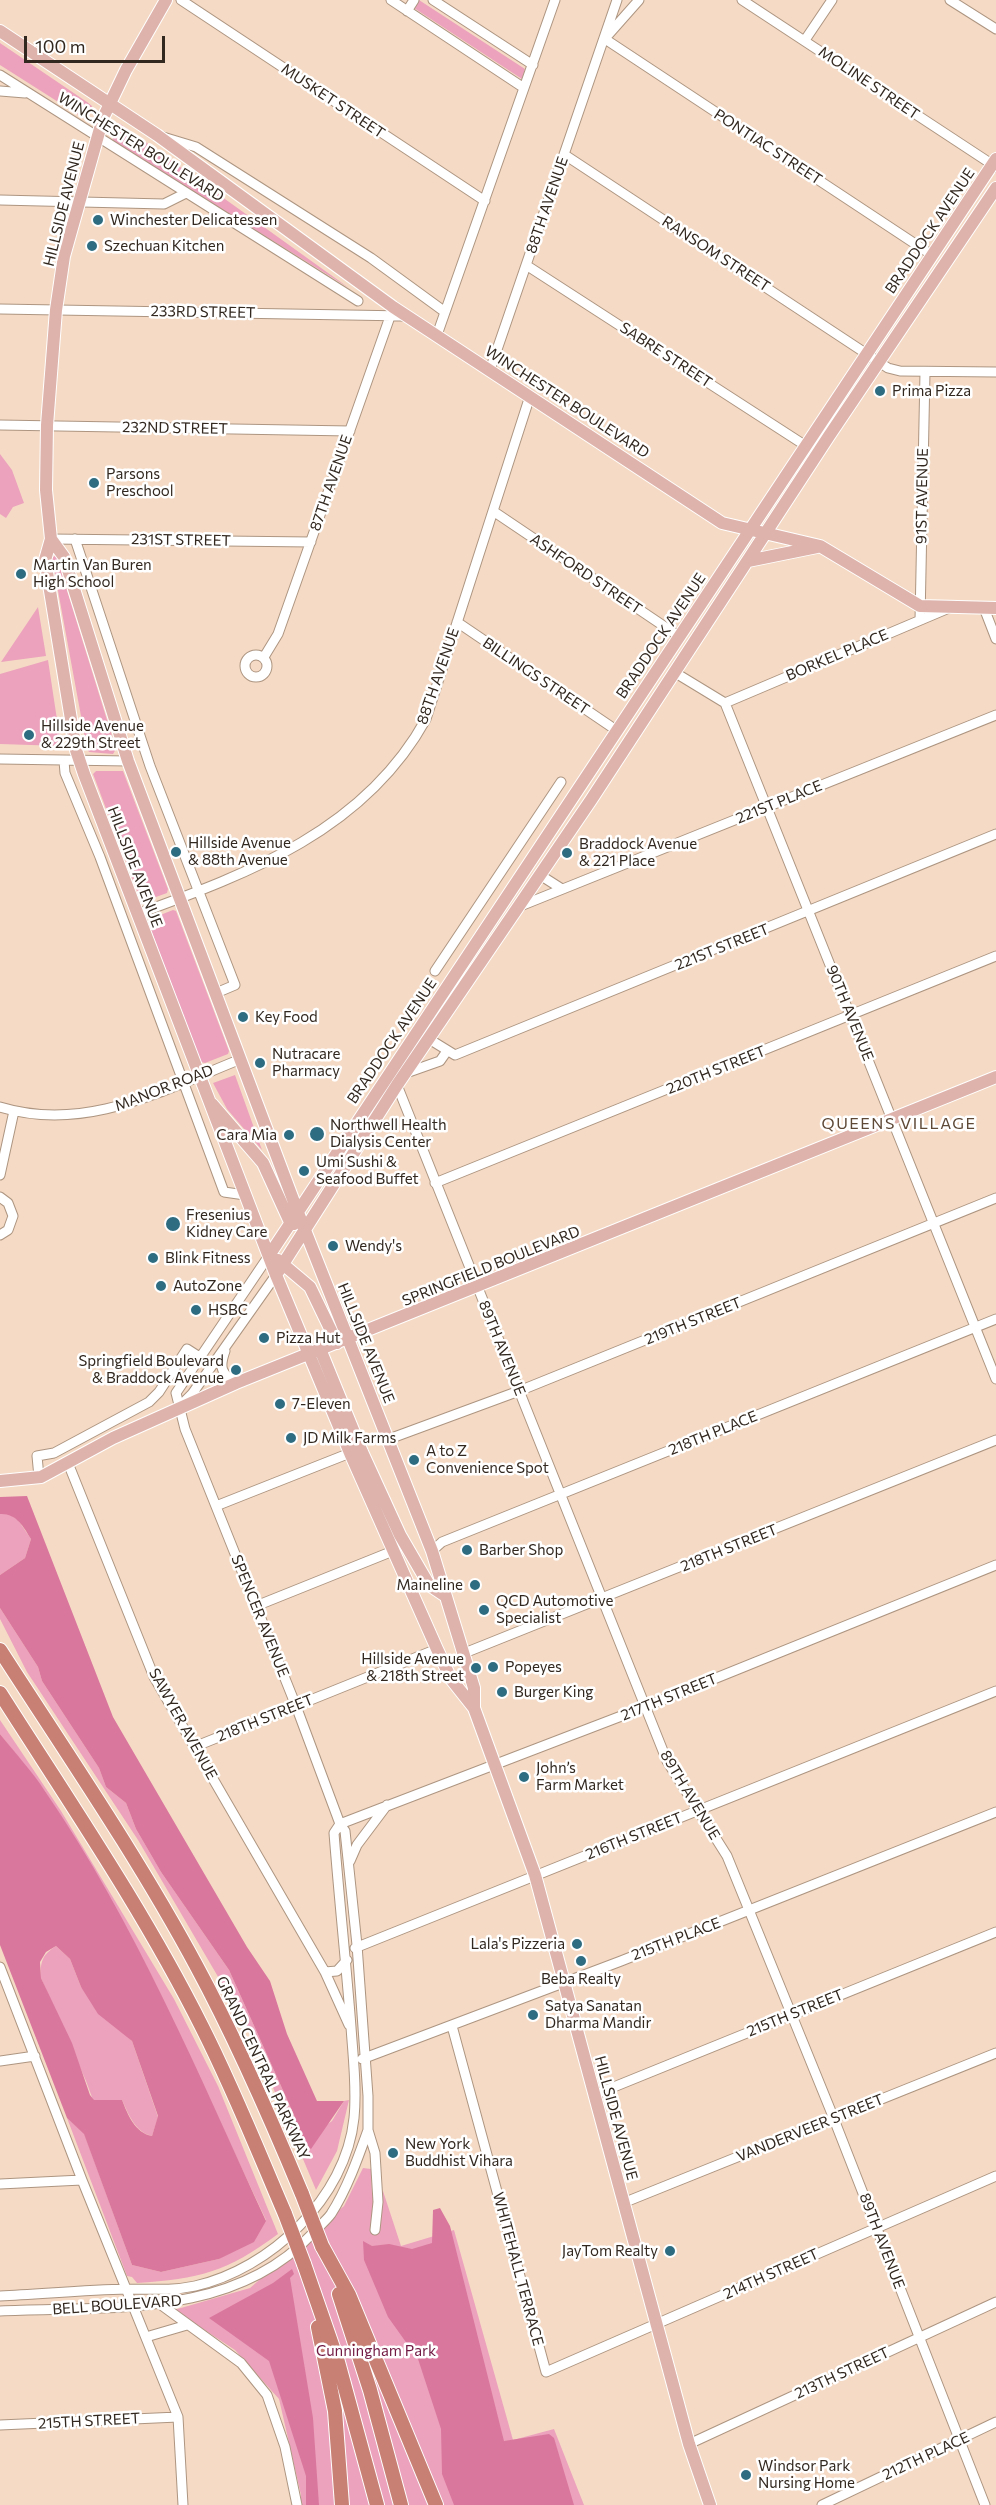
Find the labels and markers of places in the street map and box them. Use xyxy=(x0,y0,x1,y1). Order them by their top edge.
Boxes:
place label: Winchester Delicatessen xyxy=(110,211,277,229)
marker: Winchester Delicatessen xyxy=(91,213,105,227)
place label: Szechuan Kitchen xyxy=(104,237,224,255)
marker: Szechuan Kitchen xyxy=(85,239,99,253)
place label: Prima Pizza xyxy=(892,382,971,400)
marker: Prima Pizza xyxy=(873,384,887,398)
place label: Parsons Preschool xyxy=(106,465,174,500)
marker: Parsons Preschool xyxy=(87,476,101,490)
place label: Martin Van Buren High School xyxy=(33,556,152,591)
marker: Martin Van Buren High School xyxy=(14,567,28,581)
place label: Hillside Avenue & 229th Street xyxy=(41,717,144,752)
marker: Hillside Avenue & 229th Street xyxy=(22,728,36,742)
place label: Hillside Avenue & 88th Avenue xyxy=(188,834,291,869)
place label: Braddock Avenue & 221 Place xyxy=(579,835,697,870)
marker: Hillside Avenue & 88th Avenue xyxy=(169,845,183,859)
marker: Braddock Avenue & 221 Place xyxy=(560,846,574,860)
place label: Key Food xyxy=(255,1008,318,1026)
marker: Key Food xyxy=(236,1010,250,1024)
place label: Nutracare Pharmacy xyxy=(272,1045,340,1080)
marker: Nutracare Pharmacy xyxy=(253,1056,267,1070)
place label: Northwell Health Dialysis Center xyxy=(330,1116,447,1151)
marker: Northwell Health Dialysis Center xyxy=(308,1125,326,1143)
place label: Cara Mia xyxy=(216,1126,277,1144)
marker: Cara Mia xyxy=(282,1128,296,1142)
place label: Umi Sushi & Seafood Buffet xyxy=(316,1153,419,1188)
marker: Umi Sushi & Seafood Buffet xyxy=(297,1164,311,1178)
place label: Fresenius Kidney Care xyxy=(186,1206,267,1241)
marker: Fresenius Kidney Care xyxy=(164,1215,182,1233)
place label: Wendy's xyxy=(345,1237,402,1255)
marker: Wendy's xyxy=(326,1239,340,1253)
place label: Blink Fitness xyxy=(165,1249,251,1267)
marker: Blink Fitness xyxy=(146,1251,160,1265)
place label: AutoZone xyxy=(173,1277,242,1295)
marker: AutoZone xyxy=(154,1279,168,1293)
place label: HSBC xyxy=(208,1301,248,1319)
marker: HSBC xyxy=(189,1303,203,1317)
place label: Pizza Hut xyxy=(276,1329,341,1347)
marker: Pizza Hut xyxy=(257,1331,271,1345)
place label: Springfield Boulevard & Braddock Avenue xyxy=(78,1352,224,1387)
marker: Springfield Boulevard & Braddock Avenue xyxy=(229,1363,243,1377)
place label: 7-Eleven xyxy=(292,1395,351,1413)
marker: 7-Eleven xyxy=(273,1397,287,1411)
place label: JD Milk Farms xyxy=(303,1429,396,1447)
marker: JD Milk Farms xyxy=(284,1431,298,1445)
place label: A to Z Convenience Spot xyxy=(426,1442,549,1477)
marker: A to Z Convenience Spot xyxy=(407,1453,421,1467)
place label: Barber Shop xyxy=(479,1541,563,1559)
marker: Barber Shop xyxy=(460,1543,474,1557)
place label: Maineline xyxy=(396,1576,463,1594)
marker: Maineline xyxy=(468,1578,482,1592)
place label: QCD Automotive Specialist xyxy=(496,1592,613,1627)
marker: QCD Automotive Specialist xyxy=(477,1603,491,1617)
place label: Hillside Avenue & 218th Street xyxy=(361,1650,464,1685)
place label: Popeyes xyxy=(505,1658,562,1676)
marker: Popeyes xyxy=(486,1660,500,1674)
marker: Hillside Avenue & 218th Street xyxy=(469,1661,483,1675)
place label: Burger King xyxy=(514,1683,593,1701)
marker: Burger King xyxy=(495,1685,509,1699)
place label: John’s Farm Market xyxy=(536,1759,624,1794)
marker: John’s Farm Market xyxy=(517,1770,531,1784)
place label: Lala's Pizzeria xyxy=(470,1935,565,1953)
marker: Lala's Pizzeria xyxy=(570,1937,584,1951)
marker: Beba Realty xyxy=(574,1954,588,1968)
place label: Beba Realty xyxy=(541,1970,621,1988)
place label: Satya Sanatan Dharma Mandir xyxy=(545,1997,651,2032)
marker: Satya Sanatan Dharma Mandir xyxy=(526,2008,540,2022)
place label: New York Buddhist Vihara xyxy=(405,2135,513,2170)
marker: New York Buddhist Vihara xyxy=(386,2146,400,2160)
place label: JayTom Realty xyxy=(562,2242,658,2260)
marker: JayTom Realty xyxy=(663,2244,677,2258)
place label: Windsor Park Nursing Home xyxy=(758,2457,855,2492)
marker: Windsor Park Nursing Home xyxy=(739,2468,753,2482)

